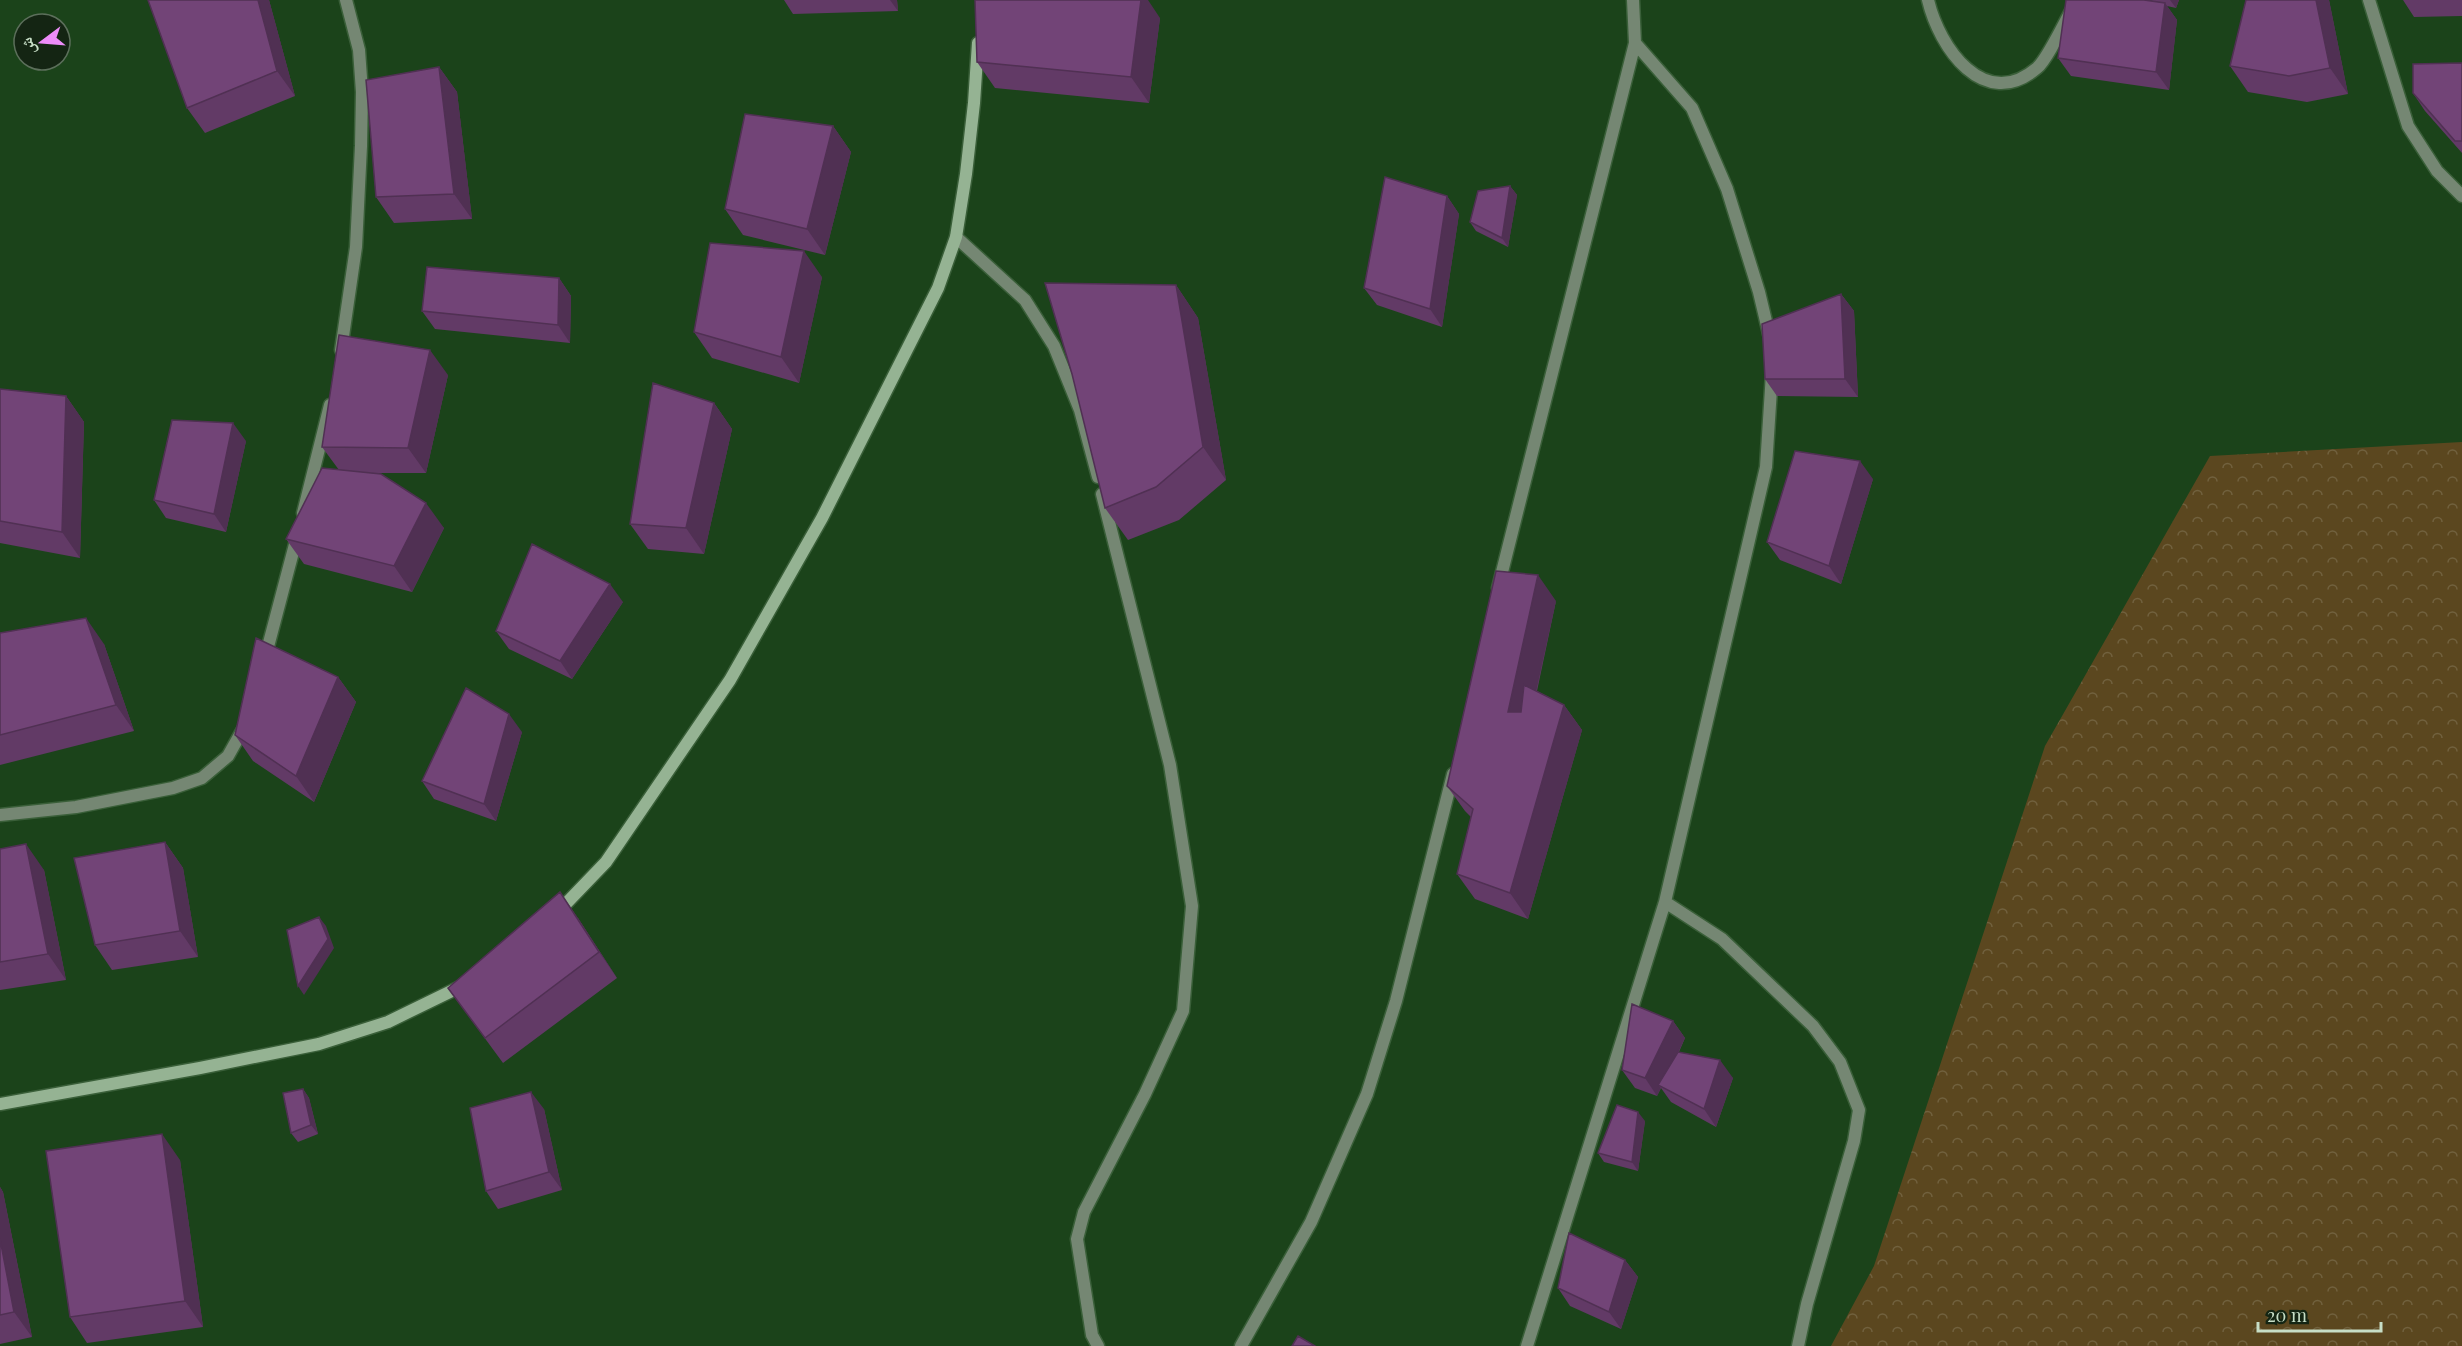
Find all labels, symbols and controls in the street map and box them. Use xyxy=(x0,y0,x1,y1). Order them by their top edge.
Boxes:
north arrow xyxy=(12,12,72,72)
text: ش xyxy=(15,35,40,57)
scale bar xyxy=(2258,1295,2381,1333)
text: 20 m xyxy=(2267,1303,2307,1327)

